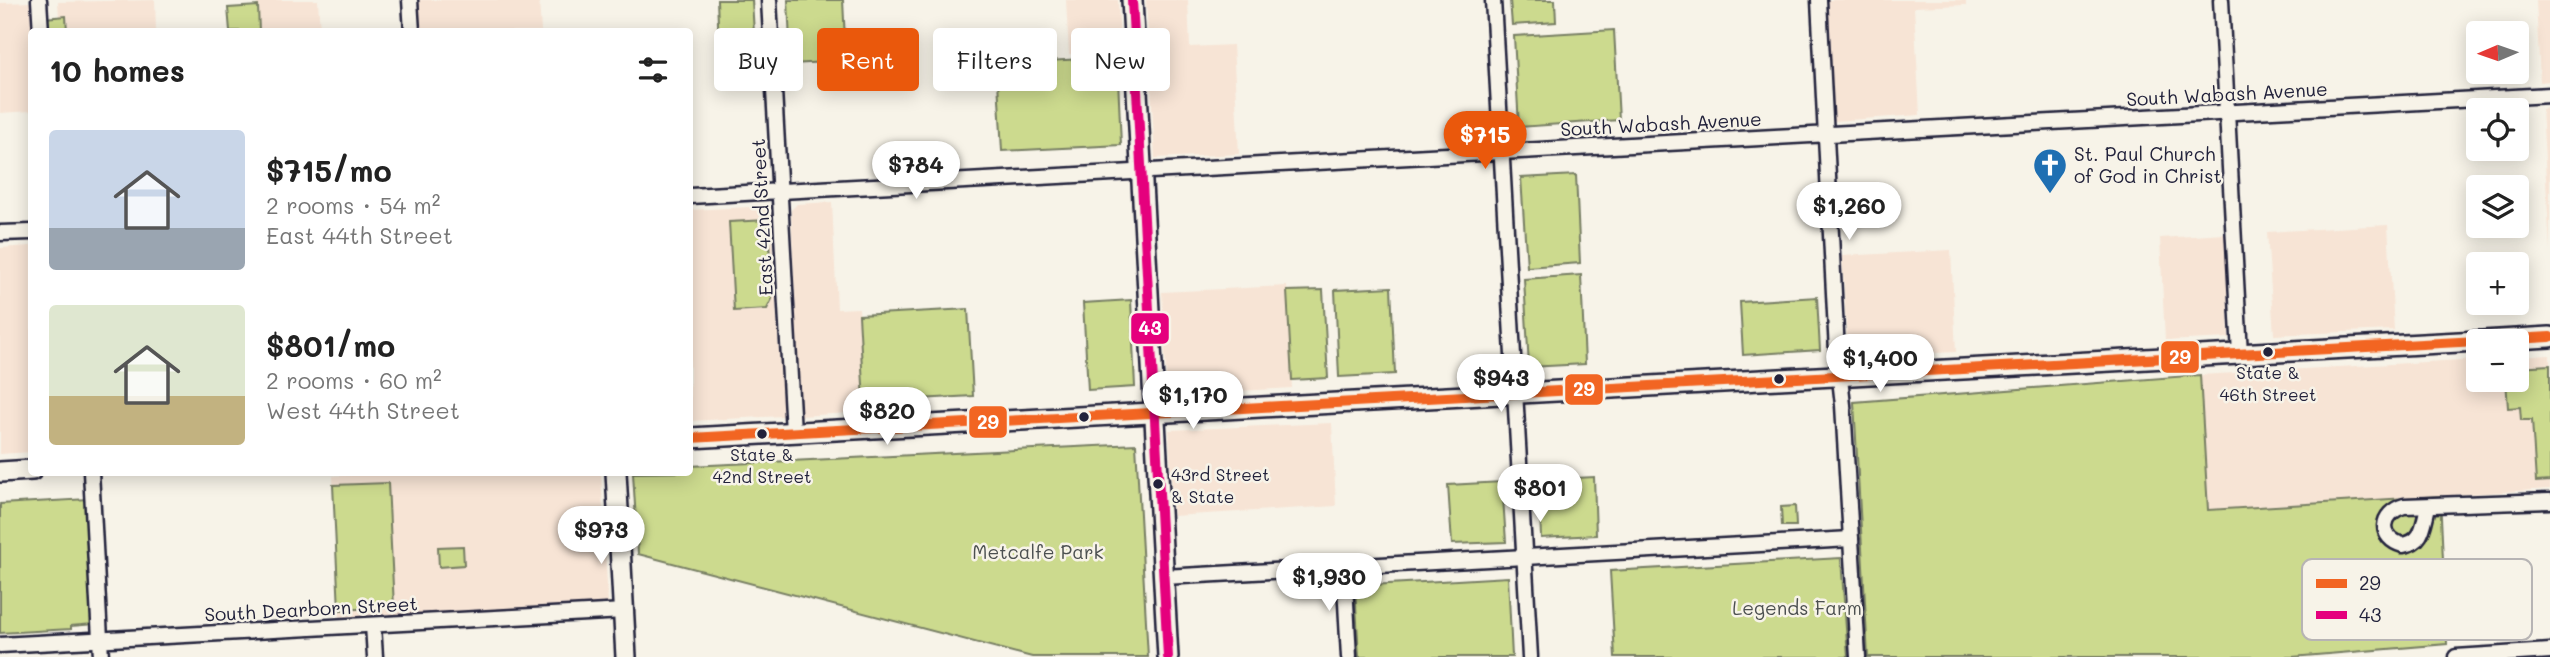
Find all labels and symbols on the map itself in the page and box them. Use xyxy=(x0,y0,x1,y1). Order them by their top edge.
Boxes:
north arrow xyxy=(2466,21,2529,84)
street label: South Wabash Avenue xyxy=(2126,76,2328,111)
street label: South Wabash Avenue xyxy=(1560,106,1762,141)
pin: $715 xyxy=(1444,111,1526,171)
street label: East 42nd Street xyxy=(745,138,778,296)
place label: St. Paul Church of God in Christ xyxy=(2074,141,2222,188)
pin: $784 xyxy=(875,142,957,201)
church icon: St. Paul Church of God in Christ xyxy=(2031,146,2069,195)
pin: $1,260 xyxy=(1792,182,1906,242)
line badge: 43 xyxy=(1130,312,1170,345)
text: 43 xyxy=(1138,315,1162,340)
pin: $1,400 xyxy=(1823,334,1937,394)
line badge: 29 xyxy=(2160,340,2200,374)
text: 29 xyxy=(2169,344,2192,369)
marker: State & 46th Street xyxy=(2261,345,2275,359)
pin: $943 xyxy=(1460,354,1542,414)
place label: State & 46th Street xyxy=(2220,361,2316,405)
pin: $1,170 xyxy=(1136,372,1250,431)
unlabelled marker xyxy=(1772,372,1786,386)
line badge: 29 xyxy=(1564,373,1604,406)
text: 29 xyxy=(1573,376,1596,401)
pin: $820 xyxy=(846,388,928,447)
line badge: 29 xyxy=(968,405,1008,439)
text: 29 xyxy=(977,409,1000,434)
unlabelled marker xyxy=(1077,410,1091,424)
marker: State & 42nd Street xyxy=(755,427,769,441)
place label: State & 42nd Street xyxy=(712,443,812,487)
place label: 43rd Street & State xyxy=(1171,463,1270,507)
pin: $801 xyxy=(1499,464,1581,524)
marker: 43rd Street & State xyxy=(1151,477,1165,491)
pin: $973 xyxy=(560,506,642,566)
park label: Metcalfe Park xyxy=(972,539,1104,564)
pin: $1,930 xyxy=(1272,554,1386,613)
legend xyxy=(2302,559,2532,640)
text: 29 xyxy=(2359,570,2381,595)
street label: South Dearborn Street xyxy=(204,590,418,627)
park label: Legends Farm xyxy=(1732,595,1862,620)
text: 43 xyxy=(2359,602,2381,627)

